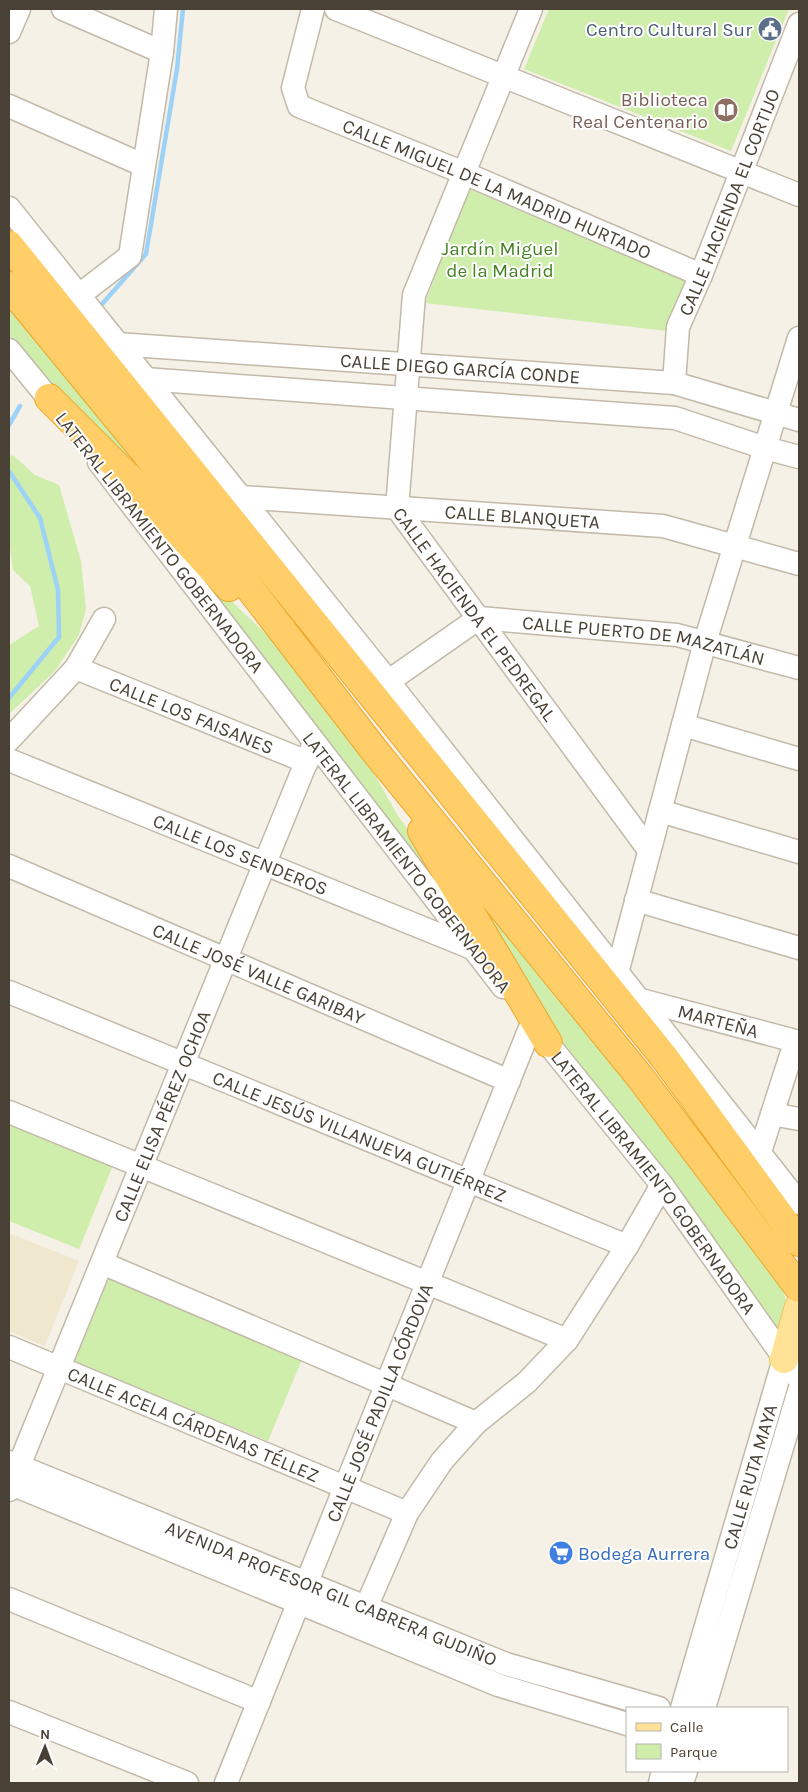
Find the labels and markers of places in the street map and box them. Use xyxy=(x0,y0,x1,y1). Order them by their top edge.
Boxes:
public building icon: Centro Cultural Sur xyxy=(757,16,783,42)
place label: Centro Cultural Sur xyxy=(586,19,752,41)
place label: Biblioteca Real Centenario xyxy=(572,89,708,133)
library icon: Biblioteca Real Centenario xyxy=(713,97,739,123)
supermarket icon: Bodega Aurrera xyxy=(548,1540,574,1566)
place label: Bodega Aurrera xyxy=(578,1543,710,1565)

